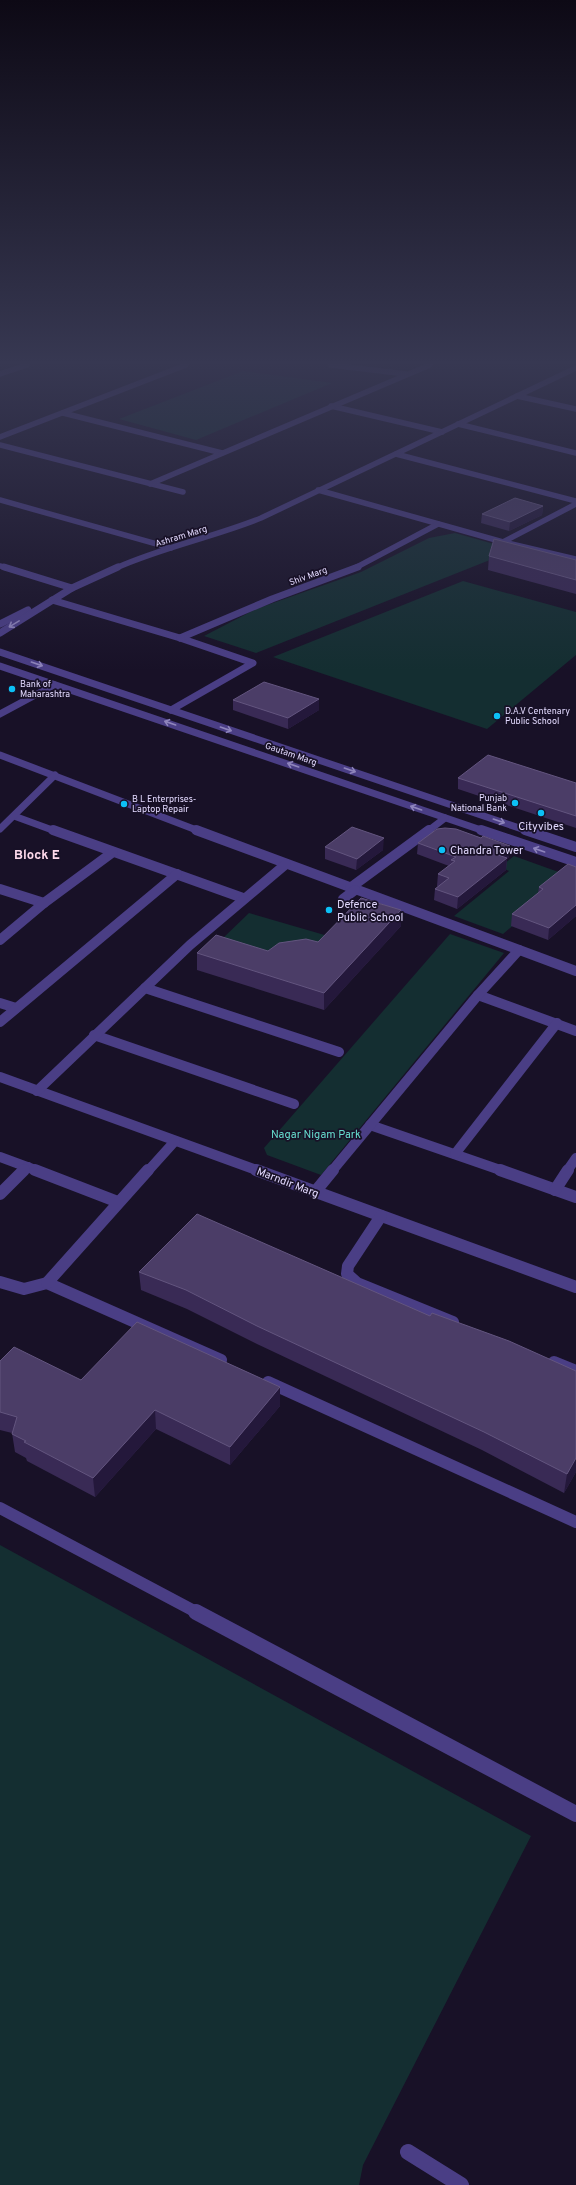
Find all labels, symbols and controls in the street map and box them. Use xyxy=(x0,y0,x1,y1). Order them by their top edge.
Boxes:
street label: Ashram Marg xyxy=(154,523,208,550)
street label: Shiv Marg xyxy=(288,565,329,588)
one-way arrow xyxy=(8,621,20,629)
one-way arrow xyxy=(31,661,43,669)
place label: Bank of Maharashtra xyxy=(20,679,70,700)
marker: Bank of Maharashtra xyxy=(7,684,17,694)
place label: D.A.V Centenary Public School xyxy=(505,706,570,727)
marker: D.A.V Centenary Public School xyxy=(492,711,502,721)
one-way arrow xyxy=(164,719,176,727)
one-way arrow xyxy=(220,725,232,733)
street label: Gautam Marg xyxy=(263,740,318,768)
one-way arrow xyxy=(288,761,300,769)
one-way arrow xyxy=(343,767,356,774)
place label: Punjab National Bank xyxy=(451,793,507,814)
place label: B L Enterprises- Laptop Repair xyxy=(132,794,196,815)
marker: Punjab National Bank xyxy=(510,798,520,808)
marker: B L Enterprises- Laptop Repair xyxy=(119,799,129,809)
one-way arrow xyxy=(410,803,422,811)
marker: Cityvibes xyxy=(536,808,546,818)
one-way arrow xyxy=(493,818,506,825)
place label: Cityvibes xyxy=(518,820,564,834)
place label: Chandra Tower xyxy=(450,844,524,858)
marker: Chandra Tower xyxy=(437,845,447,855)
one-way arrow xyxy=(533,845,545,853)
district label: Block E xyxy=(14,848,60,864)
place label: Defence Public School xyxy=(337,898,404,925)
marker: Defence Public School xyxy=(324,905,334,915)
park label: Nagar Nigam Park xyxy=(271,1128,361,1142)
street label: Marndir Marg xyxy=(255,1165,321,1201)

